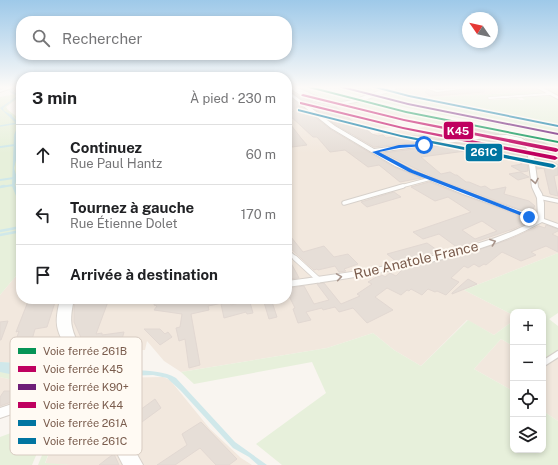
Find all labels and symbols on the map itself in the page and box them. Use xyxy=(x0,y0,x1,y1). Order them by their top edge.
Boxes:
north arrow xyxy=(462,12,498,48)
line badge: K45 xyxy=(443,121,474,140)
text: K45 xyxy=(447,125,469,137)
route start xyxy=(415,136,433,154)
line badge: 261C xyxy=(465,143,503,162)
text: 261C xyxy=(471,146,498,158)
one-way arrow xyxy=(530,178,538,185)
route end xyxy=(520,208,538,226)
street label: Rue Anatole France xyxy=(352,238,480,282)
one-way arrow xyxy=(490,238,497,246)
one-way arrow xyxy=(336,273,343,282)
legend xyxy=(10,337,142,455)
text: Voie ferrée 261B xyxy=(43,345,127,357)
text: Voie ferrée K45 xyxy=(43,363,123,375)
text: Voie ferrée K90+ xyxy=(43,381,129,393)
text: Voie ferrée K44 xyxy=(43,399,123,411)
text: Voie ferrée 261A xyxy=(43,417,128,429)
text: Voie ferrée 261C xyxy=(43,435,127,447)

